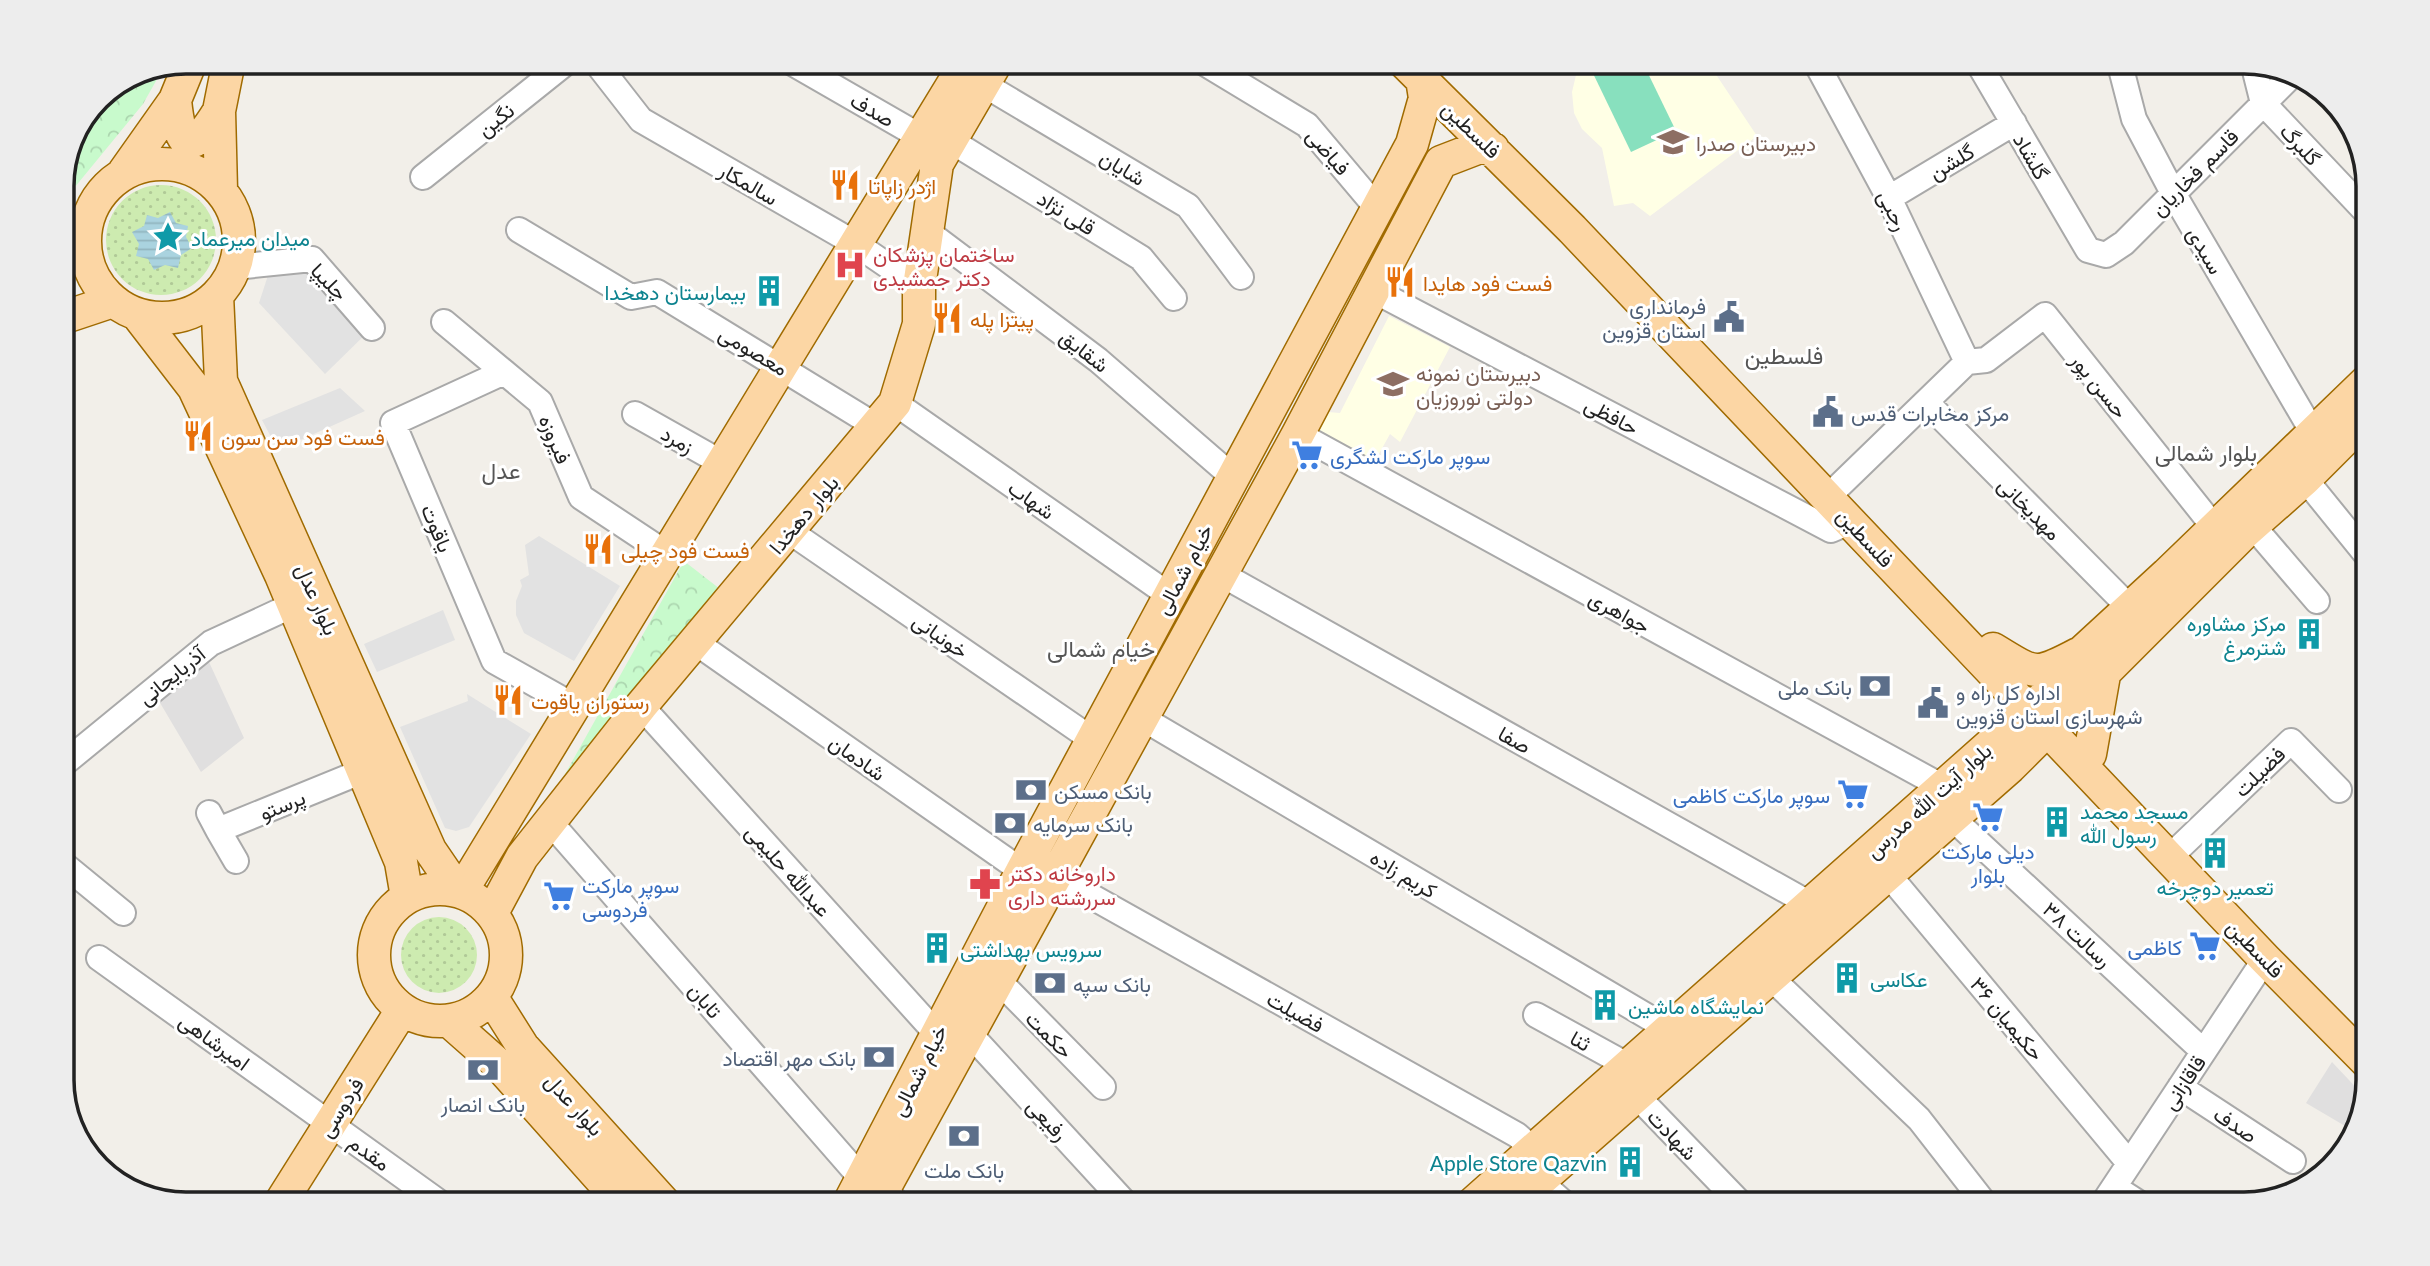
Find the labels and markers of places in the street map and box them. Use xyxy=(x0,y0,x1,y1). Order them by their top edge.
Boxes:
school or university icon: دبیرستان صدرا xyxy=(1656,125,1690,159)
place label: دبیرستان صدرا xyxy=(1696,130,1816,157)
restaurant icon: اژدر زاپاتا xyxy=(828,168,862,202)
place label: اژدر زاپاتا xyxy=(868,173,936,201)
place icon: میدان میرعماد xyxy=(151,220,185,254)
place label: میدان میرعماد xyxy=(191,225,310,252)
place label: ساختمان پزشکان دکتر جمشیدی xyxy=(873,241,1015,292)
hospital icon: ساختمان پزشکان دکتر جمشیدی xyxy=(833,248,867,282)
restaurant icon: فست فود هایدا xyxy=(1383,265,1417,299)
place label: فست فود هایدا xyxy=(1423,270,1552,297)
building icon: بیمارستان دهخدا xyxy=(752,274,786,308)
place label: بیمارستان دهخدا xyxy=(604,279,746,306)
place label: فرمانداری استان قزوین xyxy=(1602,293,1706,344)
public building icon: فرمانداری استان قزوین xyxy=(1712,300,1746,334)
restaurant icon: پیتزا پله xyxy=(930,301,964,335)
place label: پیتزا پله xyxy=(970,306,1034,334)
place label: دبیرستان نمونه دولتی نوروزیان xyxy=(1416,360,1541,411)
school or university icon: دبیرستان نمونه دولتی نوروزیان xyxy=(1376,367,1410,401)
public building icon: مرکز مخابرات قدس xyxy=(1811,395,1845,429)
place label: مرکز مخابرات قدس xyxy=(1851,400,2009,427)
restaurant icon: فست فود سن سون xyxy=(181,419,215,453)
place label: فست فود سن سون xyxy=(221,424,385,451)
supermarket icon: سوپر مارکت لشگری xyxy=(1290,438,1324,472)
place label: سوپر مارکت لشگری xyxy=(1330,443,1490,471)
restaurant icon: فست فود چیلی xyxy=(581,532,615,566)
place label: فست فود چیلی xyxy=(621,537,750,565)
place label: مرکز مشاوره شترمرغ xyxy=(2187,610,2286,662)
building icon: مرکز مشاوره شترمرغ xyxy=(2292,617,2326,651)
bank icon: بانک ملی xyxy=(1858,669,1892,703)
place label: بانک ملی xyxy=(1778,674,1852,700)
place label: اداره کل راه و شهرسازی استان قزوین xyxy=(1956,679,2143,730)
restaurant icon: رستوران یاقوت xyxy=(491,683,525,717)
public building icon: اداره کل راه و شهرسازی استان قزوین xyxy=(1916,686,1950,720)
place label: رستوران یاقوت xyxy=(531,688,650,715)
bank icon: بانک مسکن xyxy=(1014,773,1048,807)
supermarket icon: سوپر مارکت کاظمی xyxy=(1836,777,1870,811)
place label: بانک مسکن xyxy=(1054,778,1152,804)
place label: سوپر مارکت کاظمی xyxy=(1673,782,1830,810)
place label: مسجد محمد رسول الله xyxy=(2080,798,2189,849)
supermarket icon: دیلی مارکت بلوار xyxy=(1971,800,2005,834)
building icon: مسجد محمد رسول الله xyxy=(2040,805,2074,839)
bank icon: بانک سرمایه xyxy=(993,806,1027,840)
place label: بانک سرمایه xyxy=(1033,811,1133,838)
building icon: تعمیر دوچرخه xyxy=(2198,836,2232,870)
place label: دیلی مارکت بلوار xyxy=(1941,838,2035,889)
place label: داروخانه دکتر سررشته داری xyxy=(1007,860,1116,911)
pharmacy icon: داروخانه دکتر سررشته داری xyxy=(968,867,1002,901)
place label: سوپر مارکت فردوسی xyxy=(582,872,679,923)
place label: تعمیر دوچرخه xyxy=(2156,874,2274,902)
supermarket icon: سوپر مارکت فردوسی xyxy=(542,879,576,913)
supermarket icon: کاظمی xyxy=(2188,929,2222,963)
building icon: سرویس بهداشتی xyxy=(920,931,954,965)
place label: کاظمی xyxy=(2128,934,2182,960)
place label: سرویس بهداشتی xyxy=(960,936,1102,963)
building icon: عکاسی xyxy=(1830,961,1864,995)
bank icon: بانک سپه xyxy=(1033,966,1067,1000)
place label: عکاسی xyxy=(1870,966,1927,992)
place label: بانک سپه xyxy=(1073,971,1151,999)
building icon: نمایشگاه ماشین xyxy=(1588,988,1622,1022)
place label: نمایشگاه ماشین xyxy=(1628,993,1764,1019)
bank icon: بانک مهر اقتصاد xyxy=(862,1040,896,1074)
place label: بانک مهر اقتصاد xyxy=(722,1045,856,1072)
bank icon: بانک انصار xyxy=(466,1053,500,1087)
place label: بانک انصار xyxy=(440,1091,525,1118)
bank icon: بانک ملت xyxy=(947,1119,981,1153)
building icon: Apple Store Qazvin xyxy=(1613,1145,1647,1179)
place label: Apple Store Qazvin xyxy=(1430,1150,1607,1175)
place label: بانک ملت xyxy=(924,1157,1004,1183)

